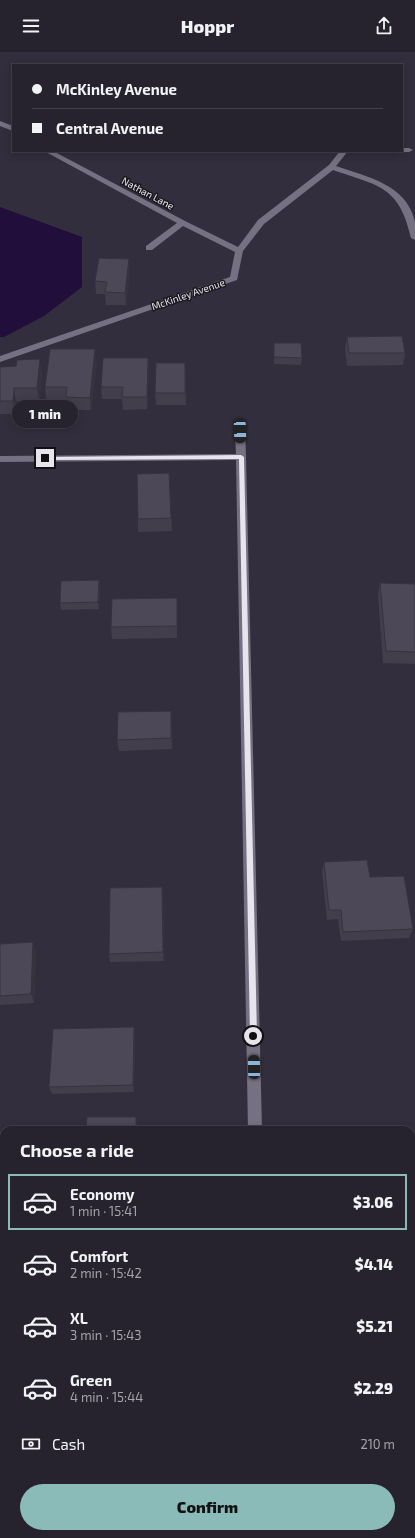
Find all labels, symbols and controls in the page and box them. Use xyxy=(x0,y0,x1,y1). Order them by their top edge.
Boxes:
icon: menu xyxy=(20,15,42,37)
text: Hoppr xyxy=(181,15,234,37)
icon: share xyxy=(373,15,395,37)
text: McKinley Avenue xyxy=(56,80,177,98)
text: Central Avenue xyxy=(56,119,164,137)
street label: Nathan Lane xyxy=(120,174,176,212)
street label: McKinley Avenue xyxy=(150,276,226,312)
callout: 1 min xyxy=(12,400,78,428)
text: 1 min xyxy=(29,406,61,422)
car xyxy=(234,419,246,443)
route end xyxy=(36,449,54,467)
route start xyxy=(244,1027,262,1045)
car xyxy=(248,1055,260,1079)
text: Choose a ride xyxy=(20,1139,134,1161)
icon: car xyxy=(22,1184,58,1220)
text: Economy xyxy=(70,1185,135,1203)
text: $3.06 xyxy=(353,1193,393,1211)
text: 1 min · 15:41 xyxy=(70,1203,137,1219)
icon: car xyxy=(22,1246,58,1282)
text: Comfort xyxy=(70,1247,128,1265)
text: $4.14 xyxy=(355,1255,393,1273)
text: 2 min · 15:42 xyxy=(70,1265,142,1281)
icon: car xyxy=(22,1308,58,1344)
text: XL xyxy=(70,1309,88,1327)
text: $5.21 xyxy=(356,1317,393,1335)
text: 3 min · 15:43 xyxy=(70,1327,142,1343)
icon: car xyxy=(22,1370,58,1406)
text: Green xyxy=(70,1371,112,1389)
text: $2.29 xyxy=(354,1379,393,1397)
text: 4 min · 15:44 xyxy=(70,1389,143,1405)
icon: cash xyxy=(20,1433,42,1455)
text: Cash xyxy=(52,1435,85,1453)
text: 210 m xyxy=(360,1436,395,1452)
button: Confirm xyxy=(20,1484,395,1530)

